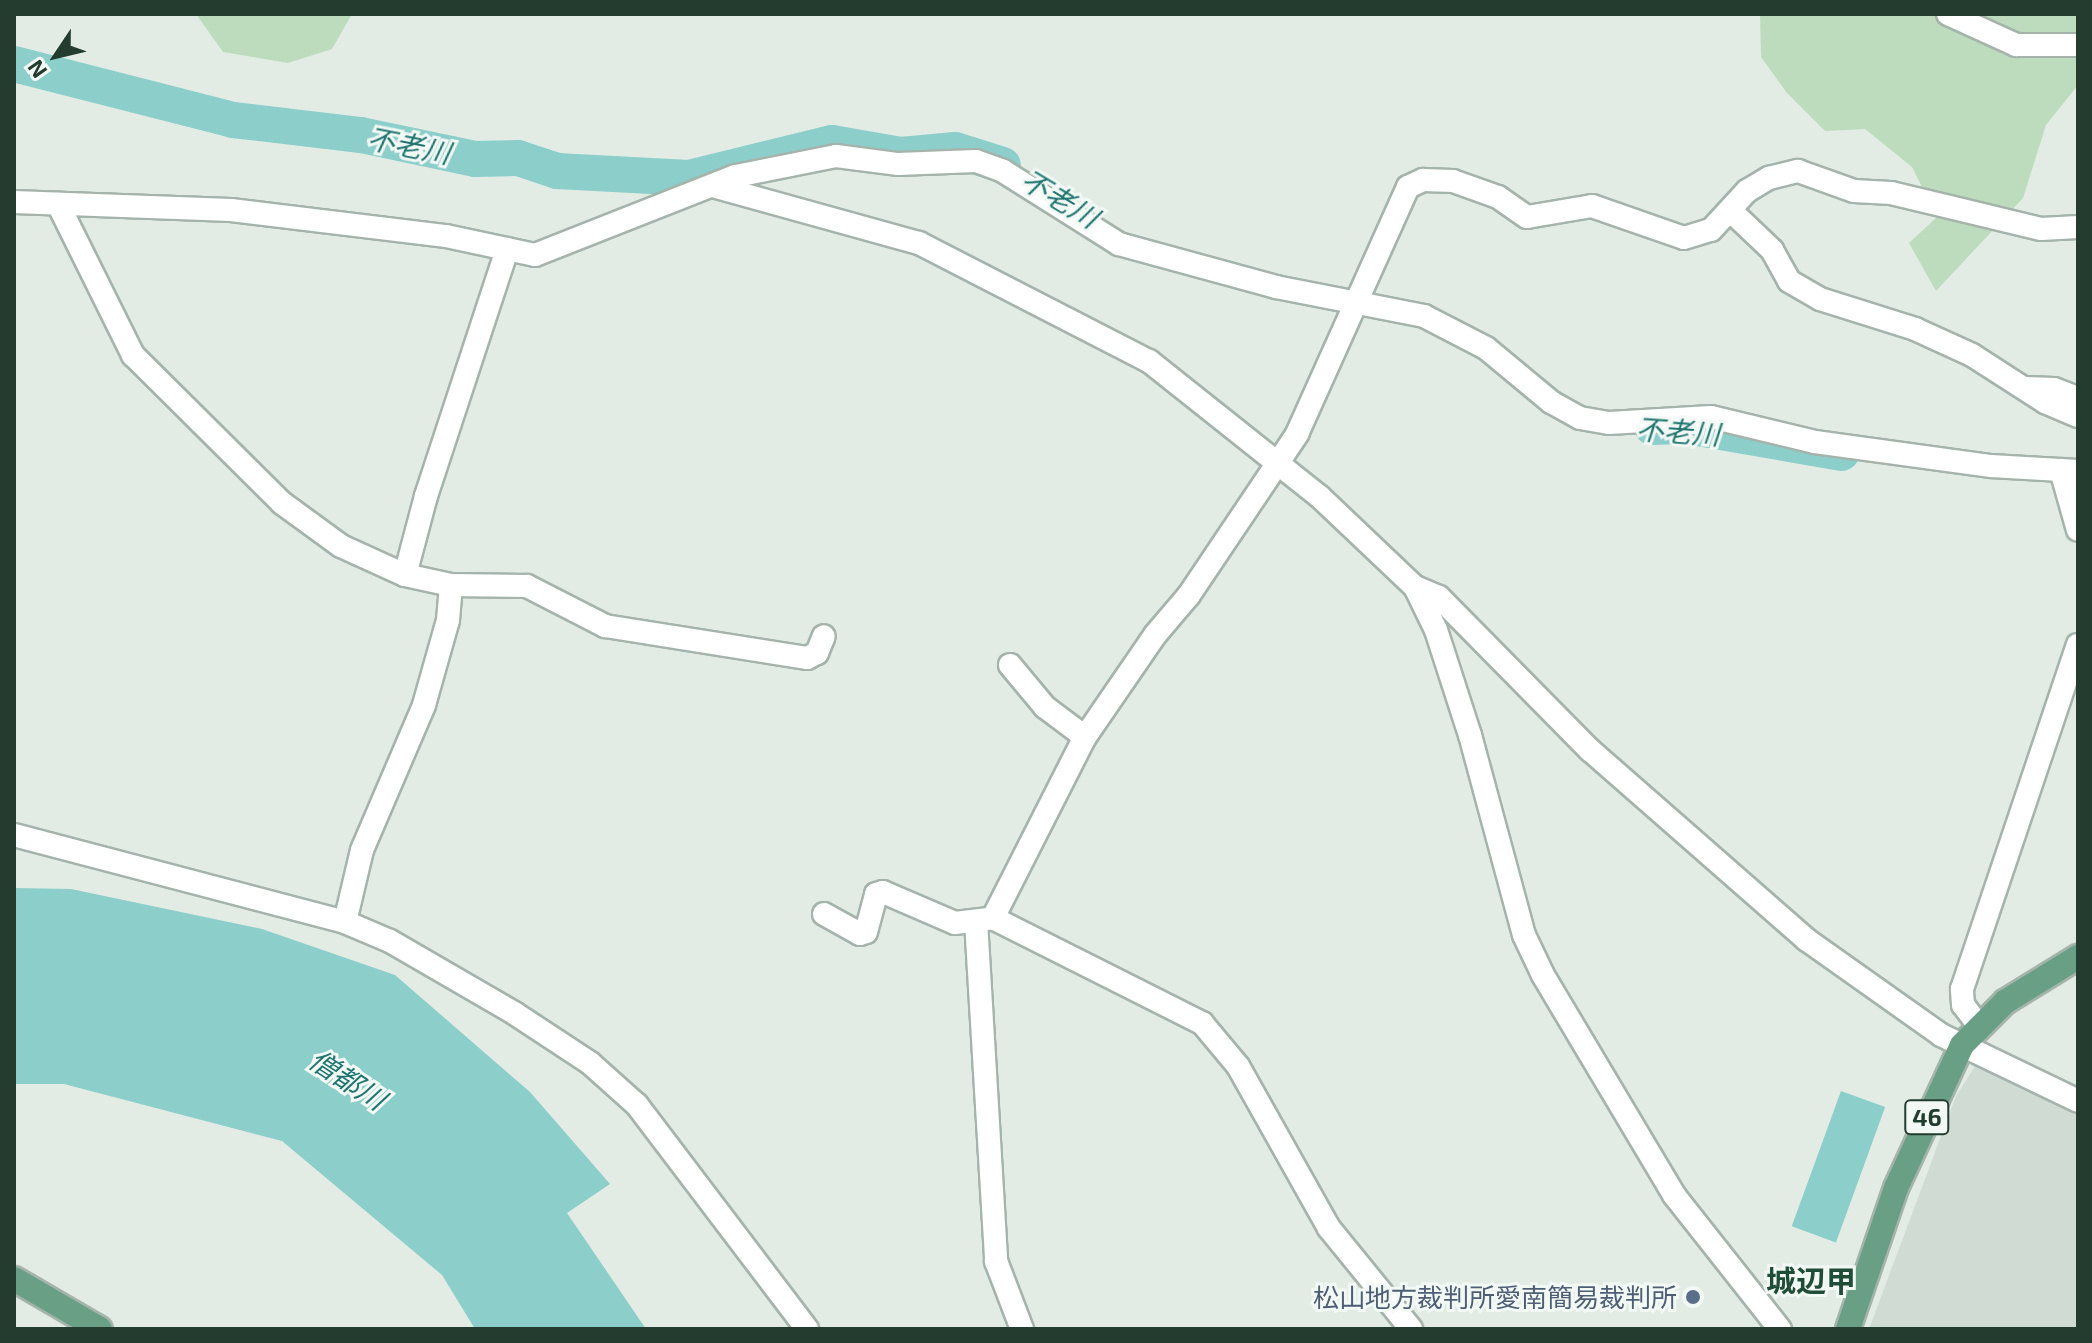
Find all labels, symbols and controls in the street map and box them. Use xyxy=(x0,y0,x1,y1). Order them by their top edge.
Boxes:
north arrow xyxy=(16,16,96,96)
text: N xyxy=(21,56,52,84)
water label: 不老川 xyxy=(365,120,453,170)
water label: 不老川 xyxy=(1015,162,1105,234)
water label: 不老川 xyxy=(1635,411,1721,451)
water label: 僧都川 xyxy=(304,1042,392,1116)
road number: 46 xyxy=(1903,1097,1951,1137)
district label: 城辺甲 xyxy=(1766,1262,1856,1298)
place label: 松山地方裁判所愛南簡易裁判所 xyxy=(1313,1281,1677,1313)
marker: 松山地方裁判所愛南簡易裁判所 xyxy=(1684,1288,1702,1306)

